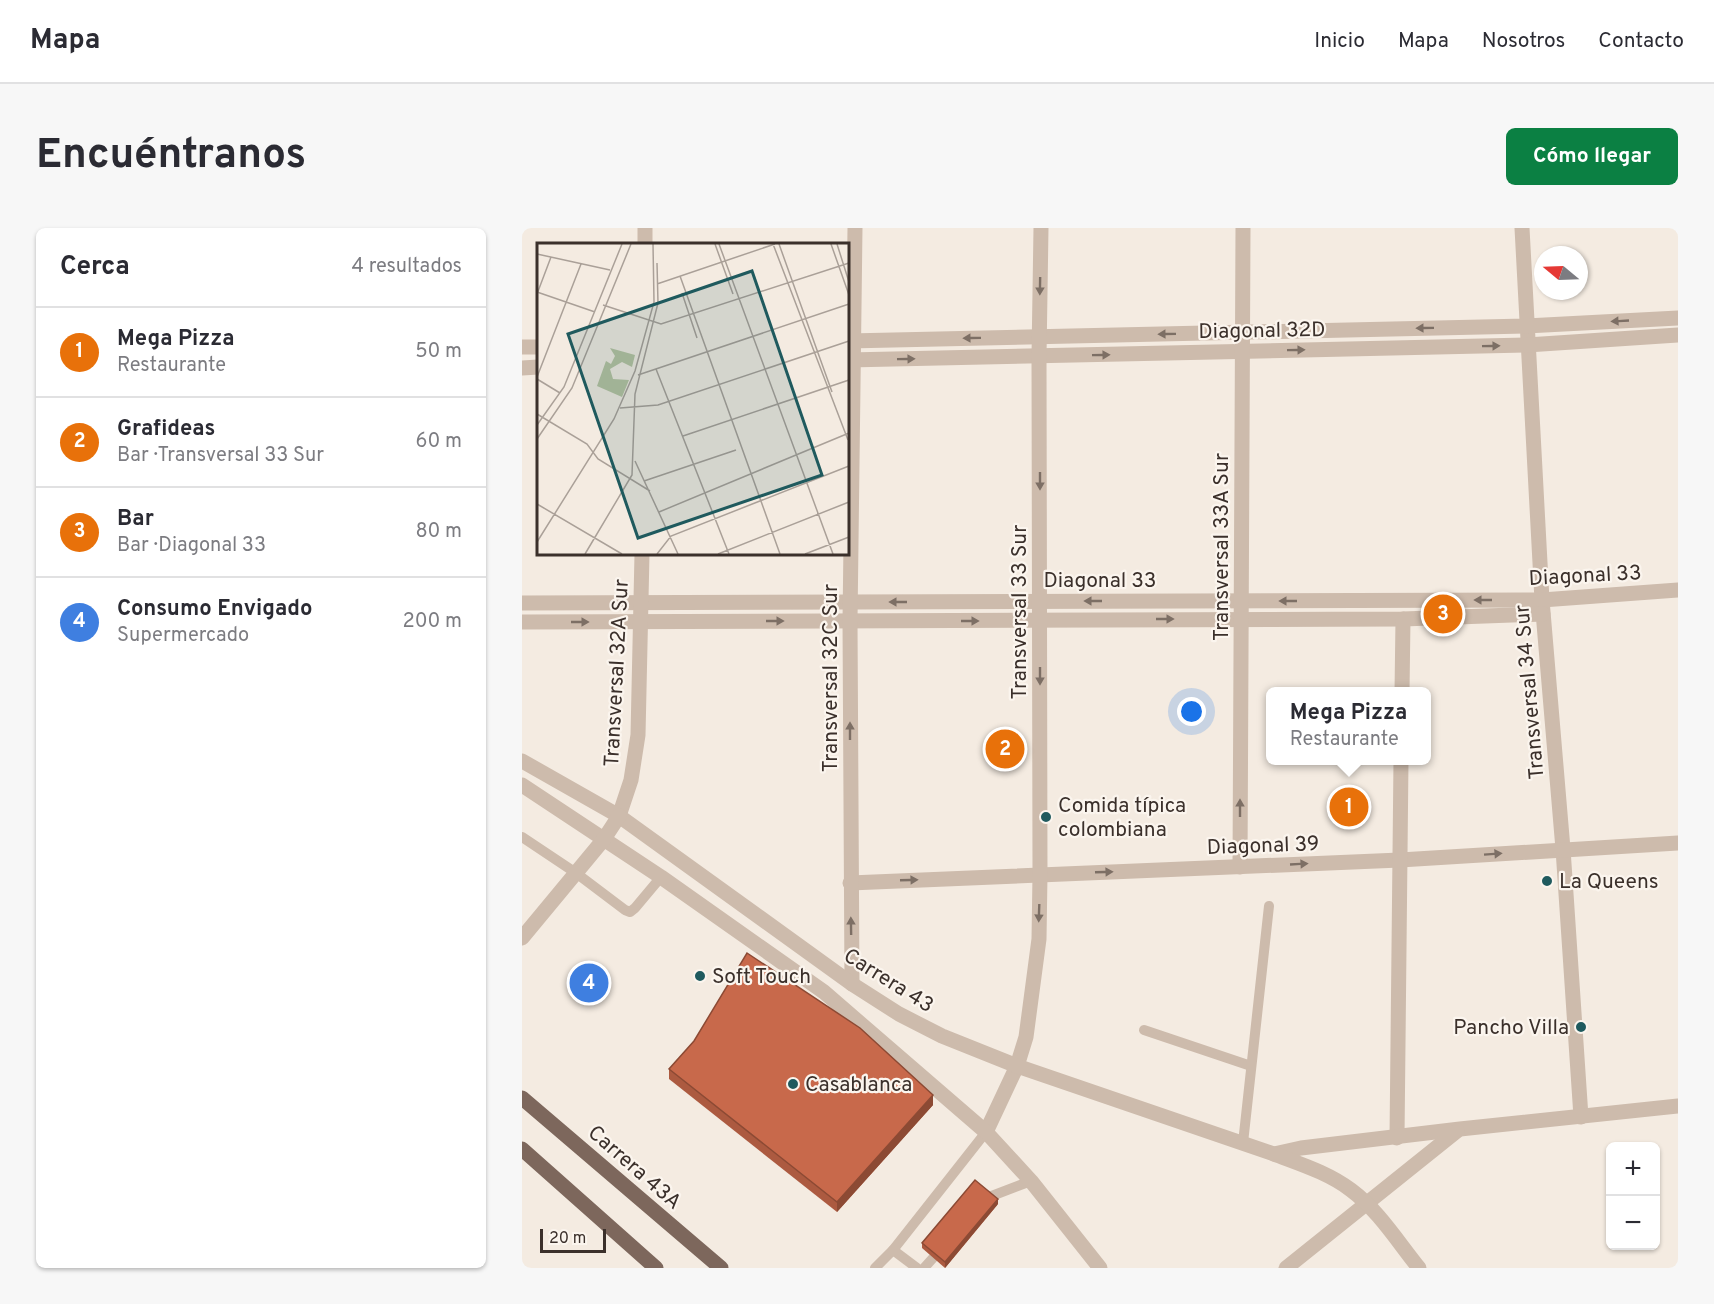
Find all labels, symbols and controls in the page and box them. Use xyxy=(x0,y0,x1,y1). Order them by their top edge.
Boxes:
text: Mapa xyxy=(30,23,100,59)
text: Inicio xyxy=(1314,28,1365,55)
text: Mapa xyxy=(1398,28,1449,55)
text: Nosotros xyxy=(1482,28,1565,55)
text: Contacto xyxy=(1598,28,1684,55)
button: Cómo llegar xyxy=(1506,128,1678,185)
text: Encuéntranos xyxy=(36,130,306,183)
inset map xyxy=(537,243,849,555)
north arrow xyxy=(1534,246,1588,300)
text: Cerca xyxy=(60,251,130,284)
text: 4 resultados xyxy=(352,254,462,280)
one-way arrow xyxy=(1036,277,1045,296)
one-way arrow xyxy=(1610,316,1629,326)
street label: Diagonal 32D xyxy=(1198,317,1326,346)
one-way arrow xyxy=(1415,323,1434,333)
text: Mega Pizza xyxy=(117,326,234,353)
one-way arrow xyxy=(1157,329,1176,339)
one-way arrow xyxy=(962,333,981,343)
text: 1 xyxy=(76,339,84,365)
text: 50 m xyxy=(415,339,462,365)
one-way arrow xyxy=(1481,341,1500,351)
one-way arrow xyxy=(1286,346,1305,355)
one-way arrow xyxy=(1091,350,1110,359)
text: Restaurante xyxy=(117,353,226,379)
one-way arrow xyxy=(896,354,915,363)
text: Grafideas xyxy=(117,416,215,443)
text: 2 xyxy=(73,429,86,455)
text: 60 m xyxy=(416,429,462,455)
text: Bar · Transversal 33 Sur xyxy=(117,443,324,469)
street label: Transversal 33A Sur xyxy=(1209,453,1236,641)
one-way arrow xyxy=(1035,472,1045,491)
text: Bar xyxy=(117,506,154,533)
text: 3 xyxy=(74,519,86,545)
text: 80 m xyxy=(416,519,462,545)
street label: Transversal 33 Sur xyxy=(1007,525,1034,699)
text: Bar · Diagonal 33 xyxy=(117,533,266,559)
street label: Diagonal 33 xyxy=(1528,560,1642,593)
street label: Diagonal 33 xyxy=(1043,568,1157,595)
street label: Transversal 32A Sur xyxy=(599,578,636,768)
street label: Transversal 32C Sur xyxy=(818,584,845,772)
pin: 3 xyxy=(1424,592,1462,636)
one-way arrow xyxy=(1474,595,1493,605)
text: Consumo Envigado xyxy=(117,596,312,623)
one-way arrow xyxy=(1084,596,1103,606)
one-way arrow xyxy=(1279,596,1298,605)
one-way arrow xyxy=(889,597,908,607)
street label: Transversal 34 Sur xyxy=(1509,603,1552,780)
text: 4 xyxy=(73,609,86,635)
text: 200 m xyxy=(403,609,462,635)
one-way arrow xyxy=(1156,615,1175,624)
one-way arrow xyxy=(766,616,785,626)
one-way arrow xyxy=(961,616,980,626)
one-way arrow xyxy=(571,617,590,627)
text: Supermercado xyxy=(117,623,249,649)
one-way arrow xyxy=(1035,667,1045,686)
popup xyxy=(1266,687,1431,765)
your location xyxy=(1177,697,1206,726)
text: Mega Pizza xyxy=(1290,700,1407,727)
one-way arrow xyxy=(845,721,855,740)
pin: 2 xyxy=(986,726,1024,772)
text: Restaurante xyxy=(1290,727,1399,753)
pin: 1 xyxy=(1330,784,1368,830)
place label: Comida típica colombiana xyxy=(1058,793,1186,844)
one-way arrow xyxy=(1235,799,1245,818)
marker: Comida típica colombiana xyxy=(1039,810,1053,824)
street label: Diagonal 39 xyxy=(1206,831,1320,862)
one-way arrow xyxy=(1484,849,1503,858)
one-way arrow xyxy=(1289,860,1308,869)
one-way arrow xyxy=(1094,867,1113,877)
place label: La Queens xyxy=(1559,869,1659,896)
marker: La Queens xyxy=(1540,874,1554,888)
one-way arrow xyxy=(899,876,918,885)
one-way arrow xyxy=(1035,904,1044,923)
one-way arrow xyxy=(846,916,856,935)
street label: Carrera 43 xyxy=(838,943,938,1020)
pin: 4 xyxy=(570,960,608,1005)
place label: Soft Touch xyxy=(712,964,811,991)
marker: Soft Touch xyxy=(693,969,707,983)
place label: Pancho Villa xyxy=(1453,1015,1569,1042)
marker: Pancho Villa xyxy=(1574,1020,1588,1034)
place label: Casablanca xyxy=(805,1072,912,1099)
marker: Casablanca xyxy=(786,1077,800,1091)
street label: Carrera 43A xyxy=(582,1120,686,1216)
map controls xyxy=(1606,1142,1660,1250)
button: + xyxy=(1606,1142,1660,1196)
button: − xyxy=(1606,1196,1660,1250)
scale bar xyxy=(540,1226,606,1254)
text: 20 m xyxy=(549,1229,586,1249)

